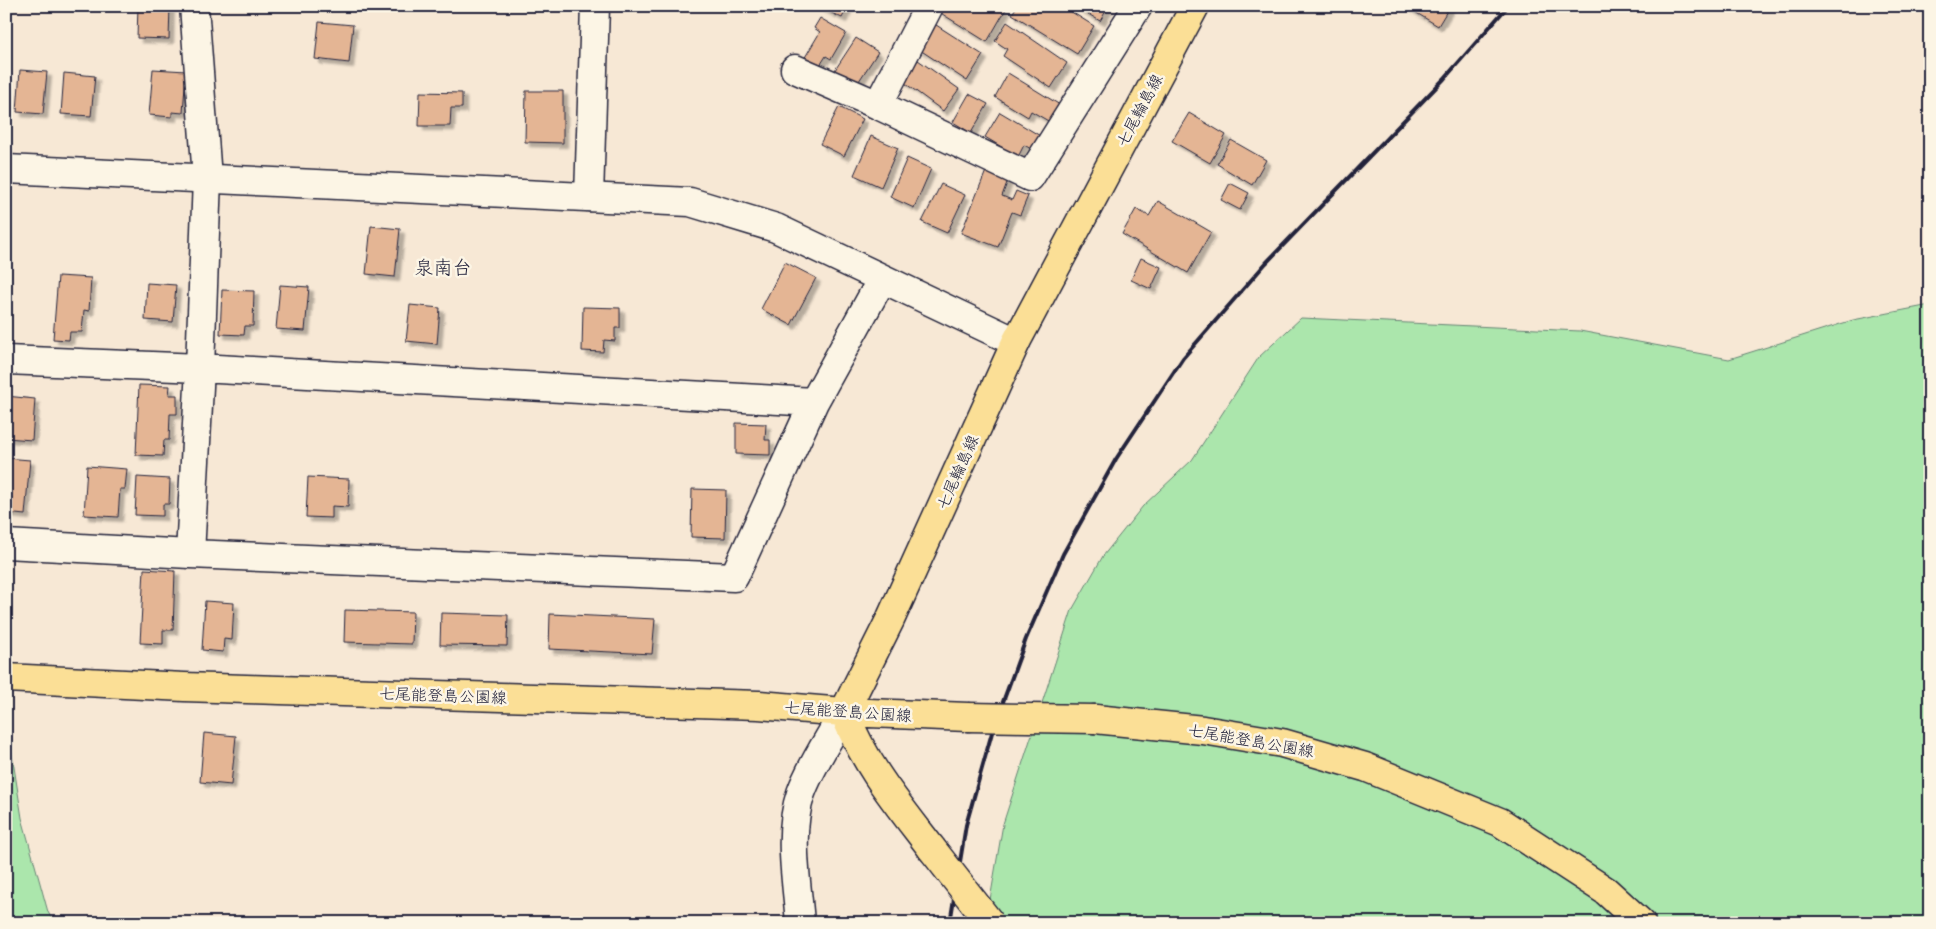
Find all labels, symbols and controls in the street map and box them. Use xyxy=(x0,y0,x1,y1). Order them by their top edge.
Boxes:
street label: 七尾輪島線 xyxy=(1112,70,1168,151)
district label: 泉南台 xyxy=(414,256,472,281)
street label: 七尾輪島線 xyxy=(933,432,984,513)
street label: 七尾能登島公園線 xyxy=(379,684,507,709)
street label: 七尾能登島公園線 xyxy=(783,698,912,727)
street label: 七尾能登島公園線 xyxy=(1186,720,1316,763)

